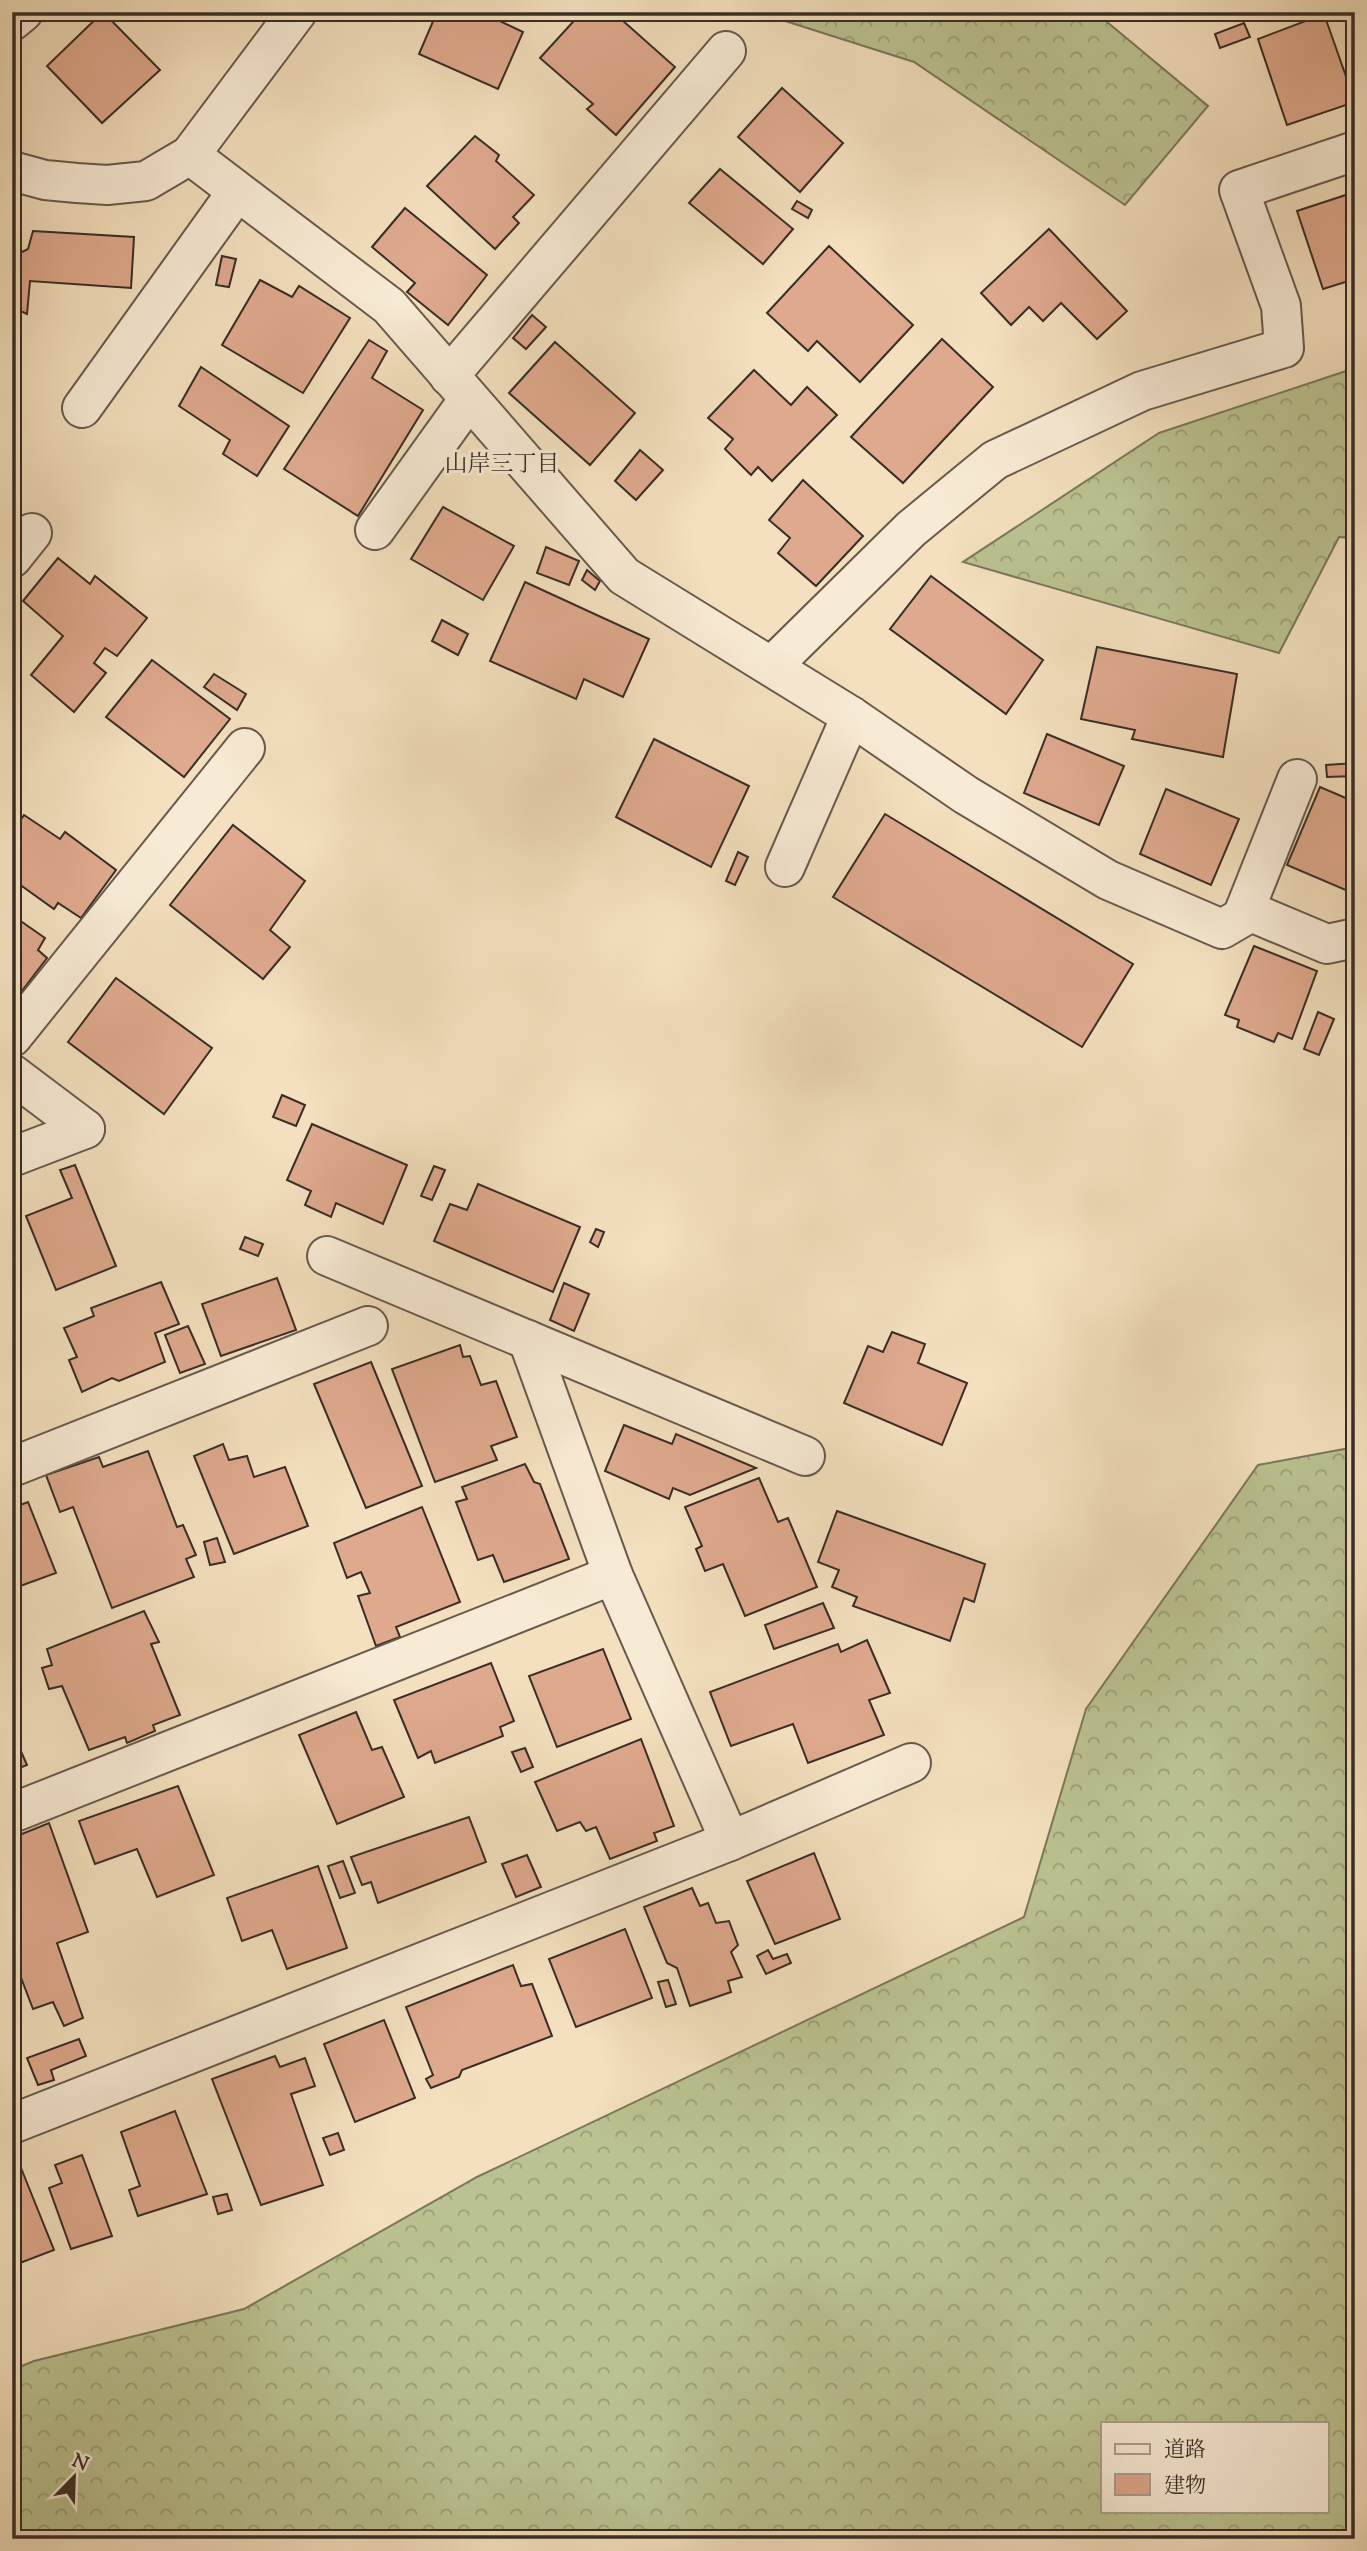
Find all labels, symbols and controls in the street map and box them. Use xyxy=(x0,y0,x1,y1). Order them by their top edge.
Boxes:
district label: 山岸三丁目 xyxy=(445,449,560,482)
legend xyxy=(1101,2422,1328,2512)
text: 道路 xyxy=(1164,2436,1206,2466)
north arrow xyxy=(38,2442,108,2512)
text: N xyxy=(67,2448,92,2479)
text: 建物 xyxy=(1164,2472,1206,2502)

